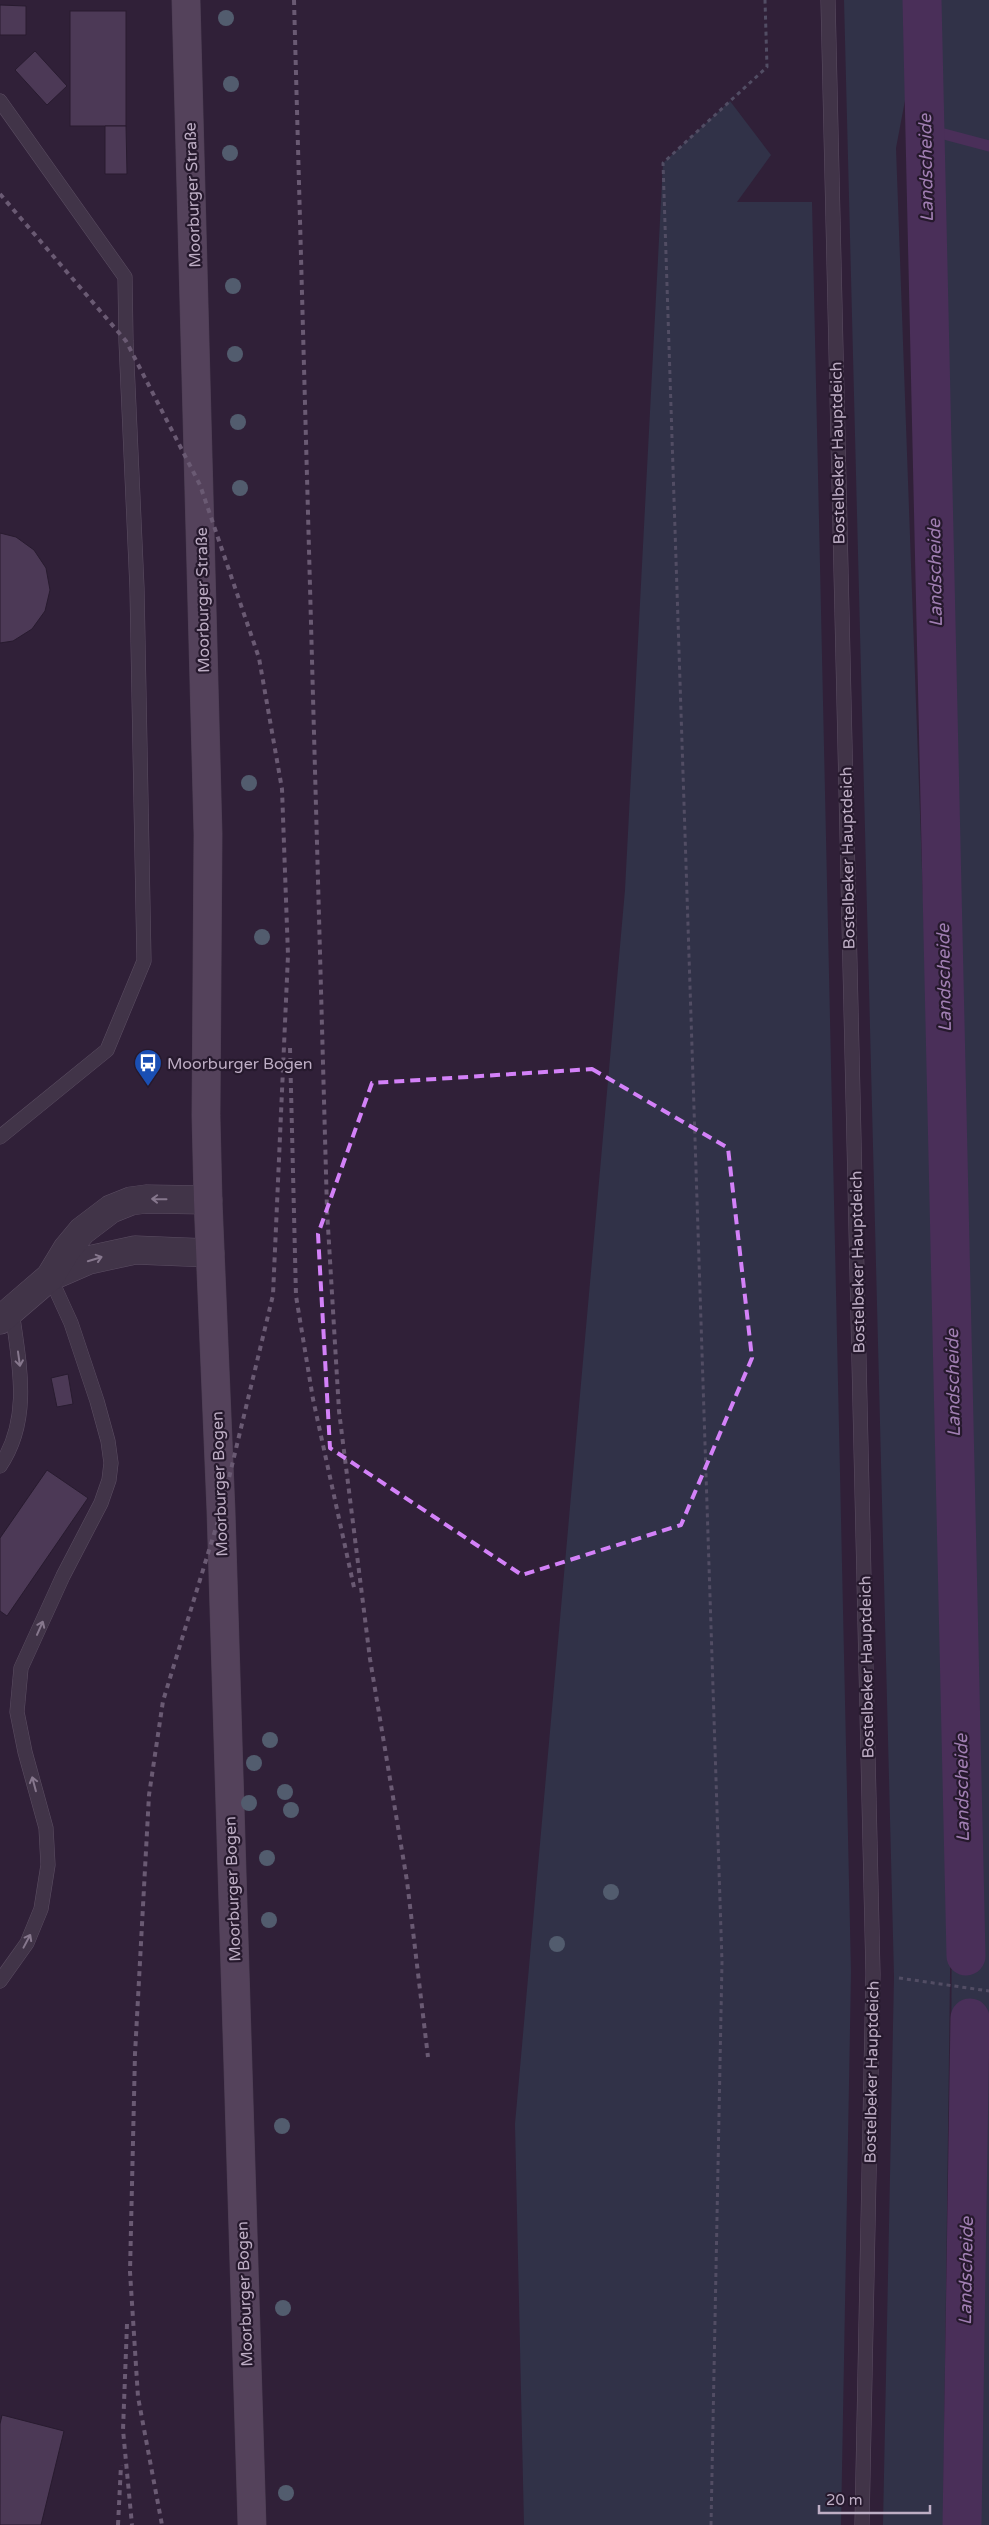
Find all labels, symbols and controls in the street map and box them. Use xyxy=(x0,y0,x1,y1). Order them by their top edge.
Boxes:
water label: Landscheide xyxy=(914,113,938,222)
street label: Moorburger Straße xyxy=(180,122,206,268)
street label: Bostelbeker Hauptdeich xyxy=(826,361,850,544)
water label: Landscheide xyxy=(923,518,947,627)
street label: Moorburger Straße xyxy=(192,527,214,673)
street label: Bostelbeker Hauptdeich xyxy=(836,766,860,949)
water label: Landscheide xyxy=(932,923,956,1032)
bus stop icon: Moorburger Bogen xyxy=(133,1048,163,1087)
place label: Moorburger Bogen xyxy=(167,1054,313,1074)
street label: Bostelbeker Hauptdeich xyxy=(846,1170,870,1353)
one-way arrow xyxy=(152,1194,168,1204)
one-way arrow xyxy=(87,1253,103,1263)
water label: Landscheide xyxy=(941,1328,965,1437)
one-way arrow xyxy=(14,1351,24,1367)
street label: Moorburger Bogen xyxy=(207,1411,233,1557)
street label: Bostelbeker Hauptdeich xyxy=(855,1575,879,1758)
one-way arrow xyxy=(35,1621,45,1636)
water label: Landscheide xyxy=(950,1733,974,1842)
one-way arrow xyxy=(28,1776,38,1792)
street label: Moorburger Bogen xyxy=(220,1816,246,1962)
one-way arrow xyxy=(23,1934,32,1949)
street label: Bostelbeker Hauptdeich xyxy=(860,1981,884,2164)
water label: Landscheide xyxy=(954,2216,978,2325)
street label: Moorburger Bogen xyxy=(232,2221,258,2367)
scale bar xyxy=(819,2482,930,2514)
text: 20 m xyxy=(826,2491,863,2509)

